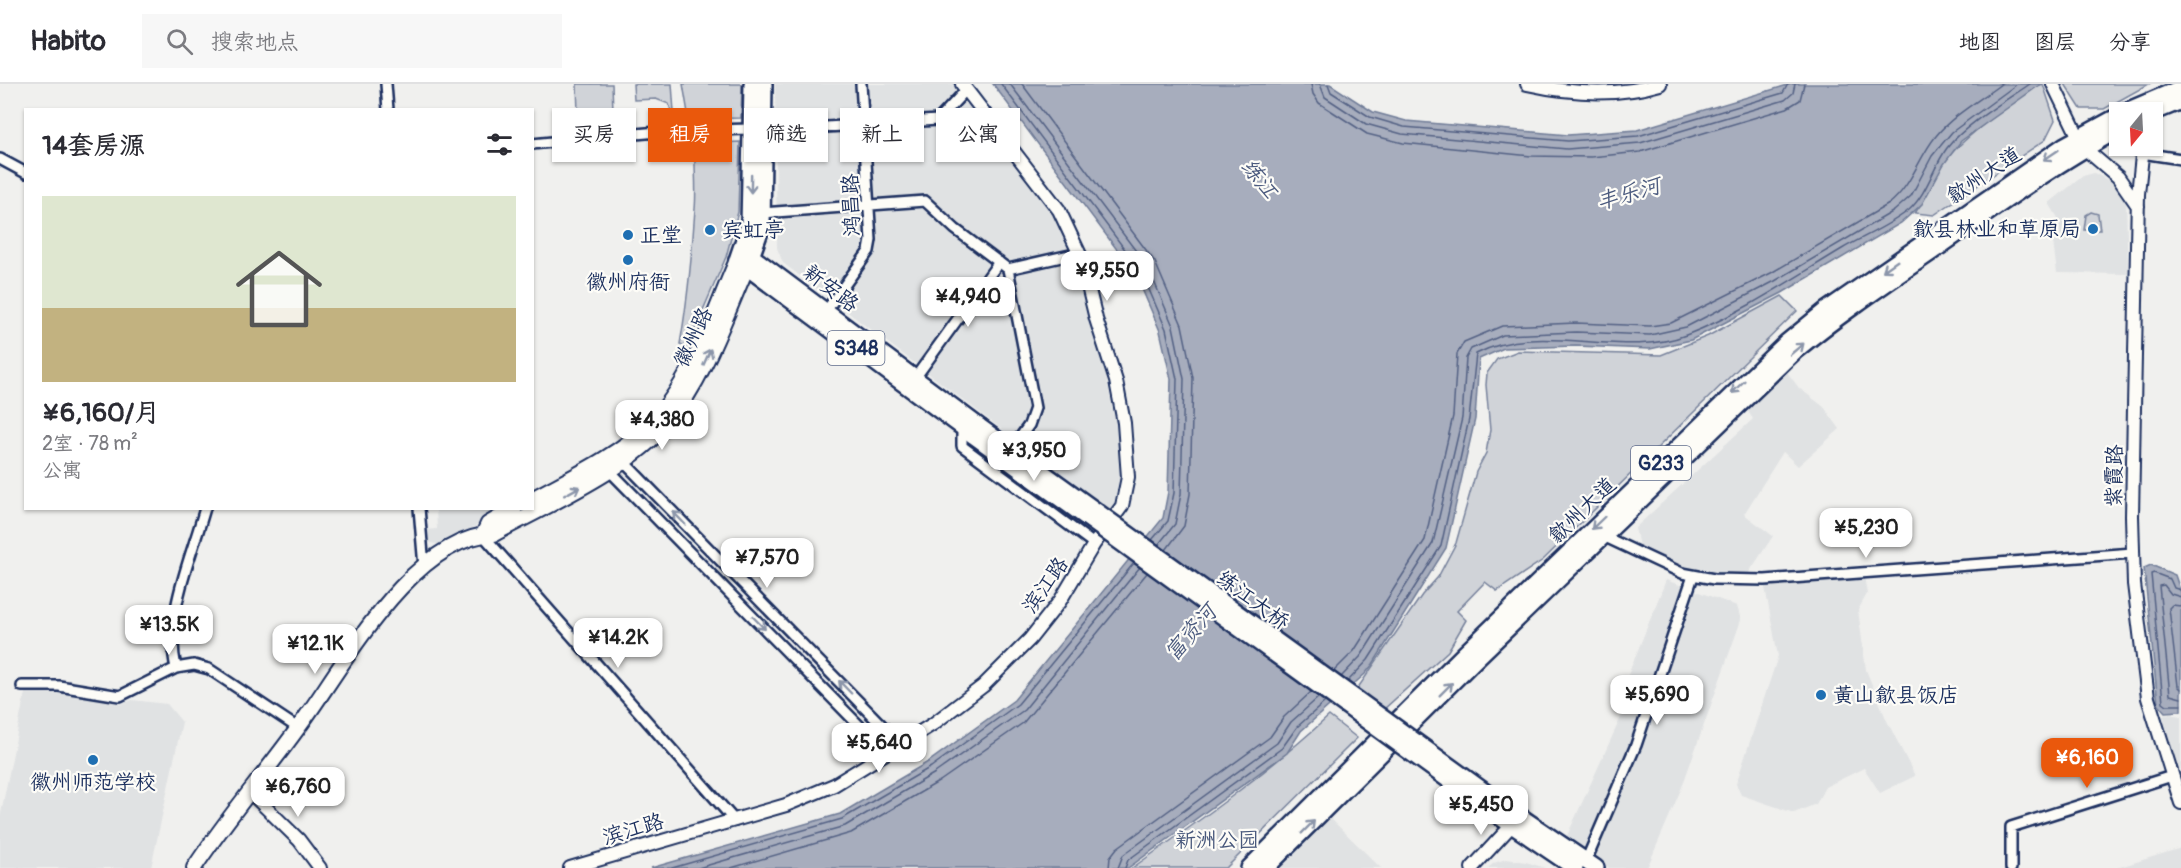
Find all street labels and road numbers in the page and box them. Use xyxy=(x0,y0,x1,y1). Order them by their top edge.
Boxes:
street label: 歙州大道 xyxy=(1942,141,2027,210)
street label: 鸿昌路 xyxy=(837,173,866,237)
street label: 新安路 xyxy=(797,259,864,318)
street label: 徽州路 xyxy=(668,303,719,371)
road number: S348 xyxy=(828,331,884,365)
street label: 紫霞路 xyxy=(2100,444,2129,508)
road number: G233 xyxy=(1631,446,1691,480)
street label: 歙州大道 xyxy=(1543,471,1622,549)
street label: 滨江路 xyxy=(1016,552,1075,619)
street label: 练江大桥 xyxy=(1211,565,1295,636)
street label: 滨江路 xyxy=(599,808,667,851)

